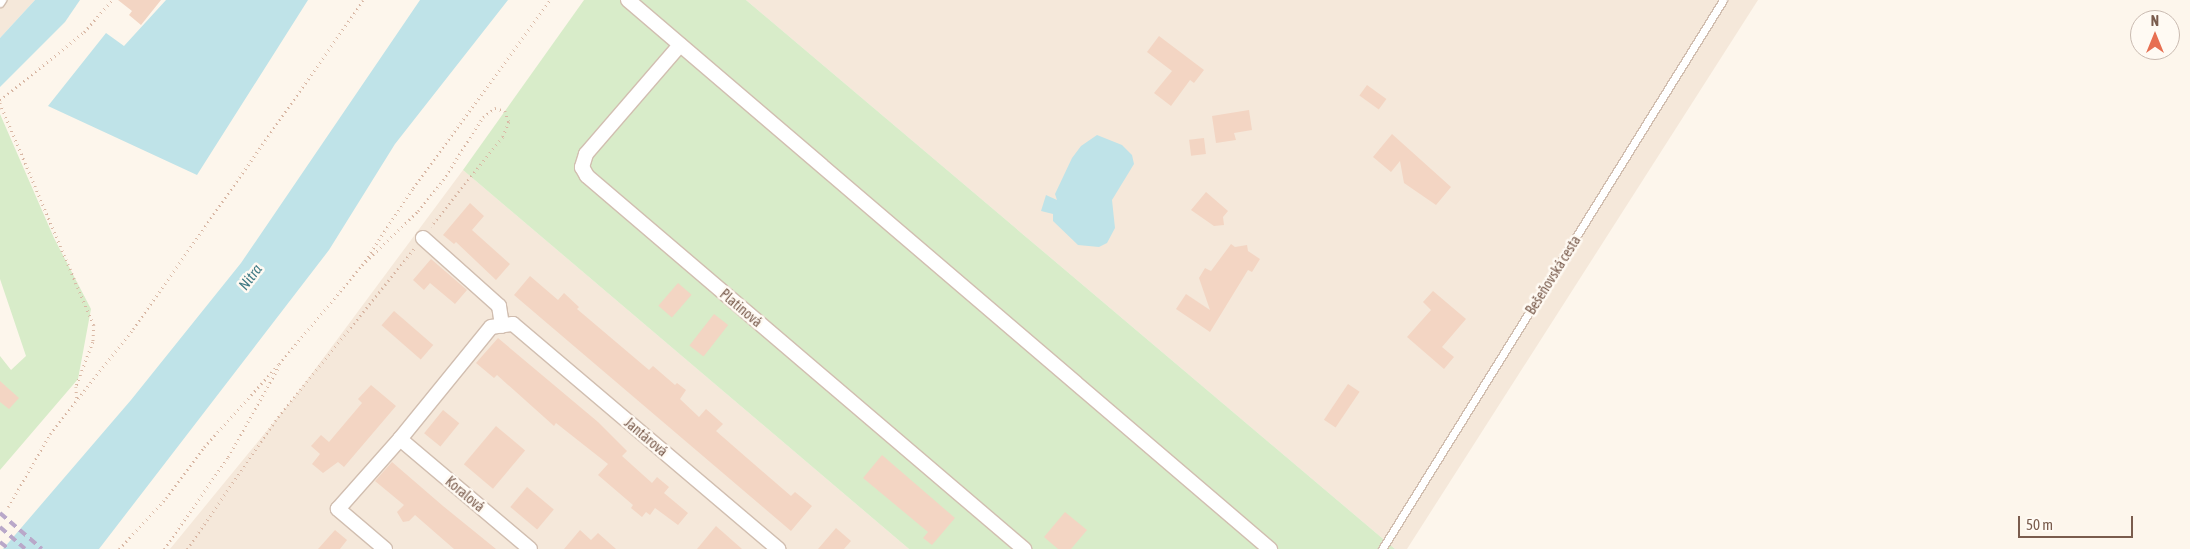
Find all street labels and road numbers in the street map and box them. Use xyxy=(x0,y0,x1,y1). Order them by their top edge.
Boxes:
street label: Bešeňovská cesta xyxy=(1522,232,1584,318)
street label: Platinová xyxy=(717,286,765,330)
street label: Jantárová xyxy=(621,414,671,460)
street label: Koralová xyxy=(442,473,488,515)

